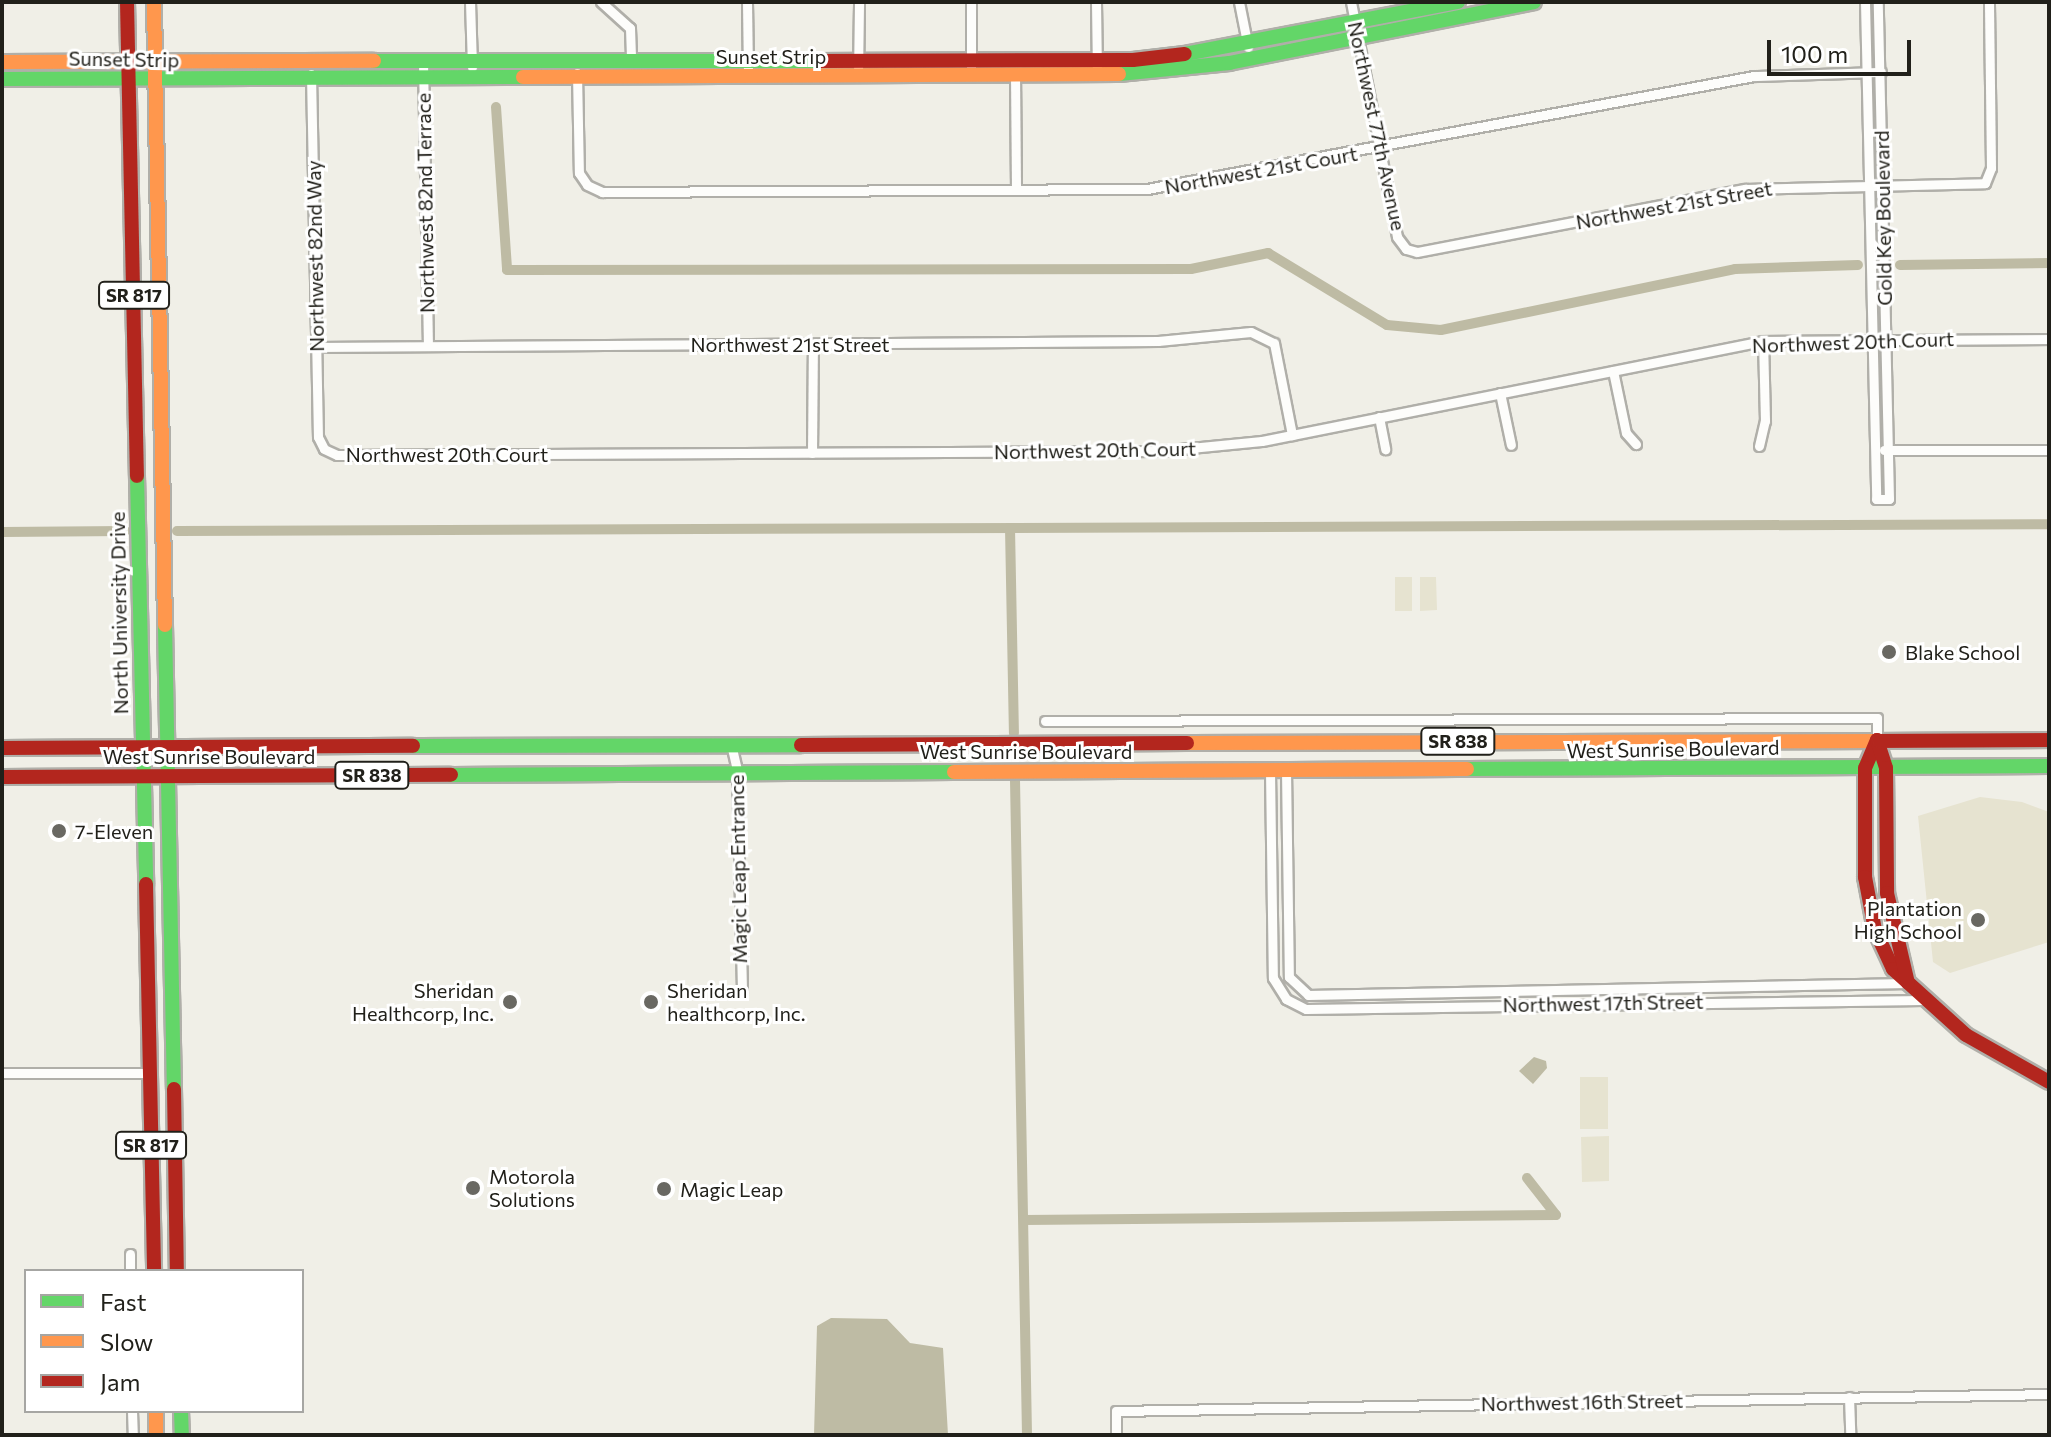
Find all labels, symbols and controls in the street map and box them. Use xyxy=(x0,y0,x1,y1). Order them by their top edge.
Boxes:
street label: Northwest 77th Avenue xyxy=(1343,19,1411,233)
scale bar xyxy=(1771,24,1915,74)
text: 100 m xyxy=(1781,39,1848,68)
street label: Sunset Strip xyxy=(716,44,826,68)
street label: Sunset Strip xyxy=(69,46,179,72)
street label: Northwest 82nd Terrace xyxy=(411,93,439,313)
street label: Gold Key Boulevard xyxy=(1869,130,1897,306)
street label: Northwest 21st Court xyxy=(1163,141,1359,199)
street label: Northwest 82nd Way xyxy=(301,160,329,352)
street label: Northwest 21st Street xyxy=(1574,176,1774,234)
road number: SR 817 xyxy=(98,281,170,309)
street label: Northwest 20th Court xyxy=(1751,326,1955,358)
street label: Northwest 21st Street xyxy=(691,332,889,356)
street label: Northwest 20th Court xyxy=(994,436,1196,464)
street label: Northwest 20th Court xyxy=(346,442,548,466)
street label: North University Drive xyxy=(105,511,133,715)
place label: Blake School xyxy=(1905,640,2020,664)
marker: Blake School xyxy=(1880,643,1898,661)
road number: SR 838 xyxy=(1420,727,1496,755)
street label: West Sunrise Boulevard xyxy=(1566,735,1780,763)
street label: West Sunrise Boulevard xyxy=(920,739,1132,763)
street label: West Sunrise Boulevard xyxy=(103,744,315,768)
road number: SR 838 xyxy=(334,761,410,789)
street label: Magic Leap Entrance xyxy=(724,774,752,964)
place label: 7-Eleven xyxy=(75,819,153,843)
marker: 7-Eleven xyxy=(50,822,68,840)
place label: Plantation High School xyxy=(1854,896,1962,943)
marker: Plantation High School xyxy=(1969,911,1987,929)
place label: Sheridan Healthcorp, Inc. xyxy=(352,978,494,1025)
place label: Sheridan healthcorp, Inc. xyxy=(667,978,805,1025)
street label: Northwest 17th Street xyxy=(1502,989,1704,1017)
marker: Sheridan Healthcorp, Inc. xyxy=(501,993,519,1011)
marker: Sheridan healthcorp, Inc. xyxy=(642,993,660,1011)
road number: SR 817 xyxy=(115,1131,187,1159)
place label: Motorola Solutions xyxy=(489,1164,575,1211)
place label: Magic Leap xyxy=(680,1177,783,1201)
marker: Motorola Solutions xyxy=(464,1179,482,1197)
marker: Magic Leap xyxy=(655,1180,673,1198)
legend xyxy=(24,1269,304,1413)
text: Fast xyxy=(100,1287,147,1316)
text: Slow xyxy=(100,1327,153,1356)
text: Jam xyxy=(100,1367,140,1396)
street label: Northwest 16th Street xyxy=(1481,1388,1683,1416)

